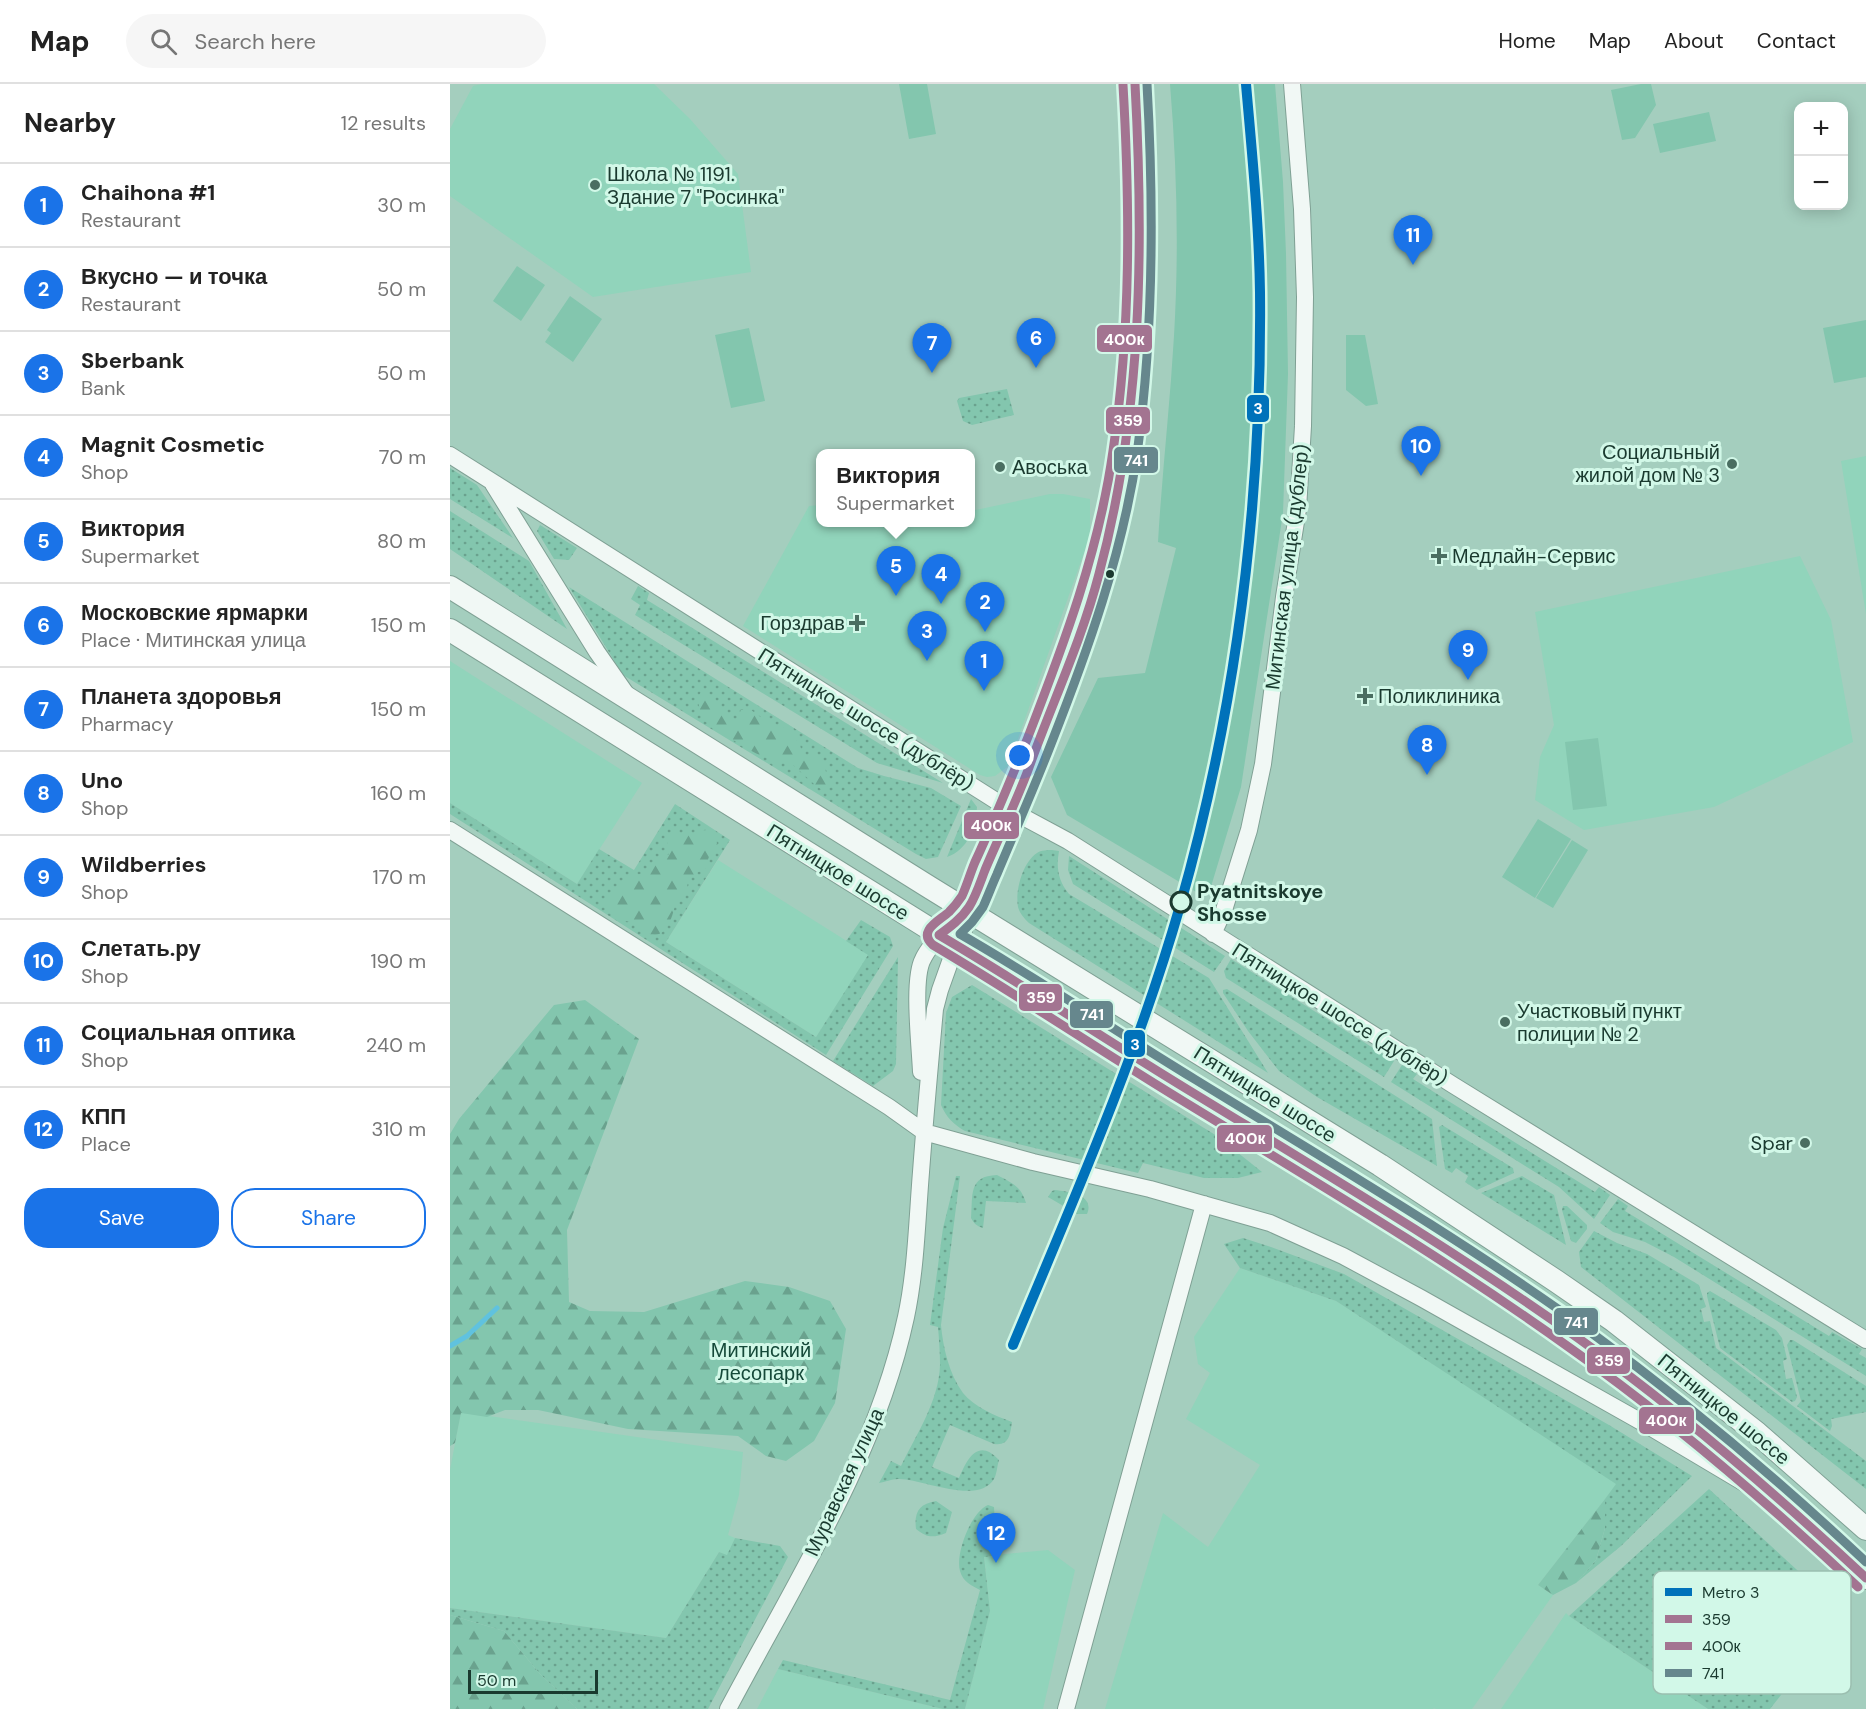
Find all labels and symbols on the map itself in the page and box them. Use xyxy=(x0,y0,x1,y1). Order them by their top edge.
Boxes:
place label: Школа № 1191. Здание 7 "Росинка" xyxy=(607,161,784,210)
marker: Школа № 1191. Здание 7 "Росинка" xyxy=(588,178,602,192)
pin: 11 xyxy=(1394,216,1432,265)
pin: 6 xyxy=(1016,318,1056,368)
pin: 7 xyxy=(912,324,952,373)
line badge: 400к xyxy=(1096,324,1153,353)
text: 400к xyxy=(1104,329,1145,350)
line badge: 3 xyxy=(1246,394,1270,423)
text: 3 xyxy=(1253,398,1263,419)
line badge: 359 xyxy=(1105,406,1151,435)
text: 359 xyxy=(1113,410,1143,431)
pin: 10 xyxy=(1402,426,1440,476)
place label: Социальный жилой дом № 3 xyxy=(1575,439,1720,488)
street label: Митинская улица (дублер) xyxy=(1259,443,1315,691)
line badge: 741 xyxy=(1113,446,1159,474)
text: 741 xyxy=(1124,450,1148,471)
place label: Авоська xyxy=(1012,454,1088,480)
marker: Социальный жилой дом № 3 xyxy=(1725,457,1739,471)
marker: Авоська xyxy=(993,460,1007,474)
place label: Медлайн-Сервис xyxy=(1452,543,1616,569)
pin: 5 xyxy=(876,546,916,596)
marker: Медлайн-Сервис xyxy=(1430,547,1448,565)
pin: 4 xyxy=(922,554,960,604)
unlabelled marker xyxy=(1104,568,1116,580)
pin: 2 xyxy=(966,582,1004,632)
place label: Горздрав xyxy=(760,610,845,636)
pin: 3 xyxy=(908,612,946,661)
marker: Горздрав xyxy=(850,616,864,630)
pin: 9 xyxy=(1448,630,1488,680)
street label: Пятницкое шоссе (дублёр) xyxy=(753,642,979,796)
pin: 1 xyxy=(964,642,1004,691)
place label: Поликлиника xyxy=(1378,683,1501,709)
marker: Поликлиника xyxy=(1356,687,1374,705)
pin: 8 xyxy=(1408,726,1446,775)
your location xyxy=(1005,741,1034,770)
line badge: 400к xyxy=(963,811,1020,840)
text: 400к xyxy=(971,815,1012,836)
street label: Пятницкое шоссе xyxy=(762,818,914,926)
place label: Pyatnitskoye Shosse xyxy=(1197,878,1323,927)
marker: Pyatnitskoye Shosse xyxy=(1170,891,1192,913)
street label: Пятницкое шоссе (дублёр) xyxy=(1227,937,1453,1091)
line badge: 359 xyxy=(1018,983,1063,1012)
text: 359 xyxy=(1026,987,1056,1008)
place label: Участковый пункт полиции № 2 xyxy=(1517,998,1682,1047)
line badge: 741 xyxy=(1069,1000,1114,1029)
text: 741 xyxy=(1080,1004,1104,1025)
marker: Участковый пункт полиции № 2 xyxy=(1498,1015,1512,1029)
line badge: 3 xyxy=(1123,1029,1146,1058)
text: 3 xyxy=(1130,1034,1140,1055)
street label: Пятницкое шоссе xyxy=(1189,1040,1341,1148)
line badge: 400к xyxy=(1216,1124,1273,1153)
text: 400к xyxy=(1225,1128,1266,1149)
place label: Spar xyxy=(1751,1130,1793,1156)
marker: Spar xyxy=(1798,1136,1812,1150)
line badge: 741 xyxy=(1553,1307,1599,1336)
text: 741 xyxy=(1564,1312,1588,1333)
park label: Митинский лесопарк xyxy=(711,1337,811,1386)
line badge: 359 xyxy=(1586,1346,1631,1375)
street label: Пятницкое шоссе xyxy=(1653,1348,1795,1470)
text: 359 xyxy=(1594,1350,1624,1371)
street label: Муравская улица xyxy=(798,1403,890,1560)
line badge: 400к xyxy=(1638,1406,1695,1435)
text: 400к xyxy=(1646,1410,1687,1431)
pin: 12 xyxy=(976,1514,1016,1563)
legend xyxy=(1653,1571,1851,1694)
text: Metro 3 xyxy=(1702,1582,1759,1603)
text: 359 xyxy=(1702,1609,1731,1630)
text: 400к xyxy=(1702,1636,1742,1657)
text: 741 xyxy=(1702,1663,1724,1684)
scale bar xyxy=(468,1667,598,1694)

